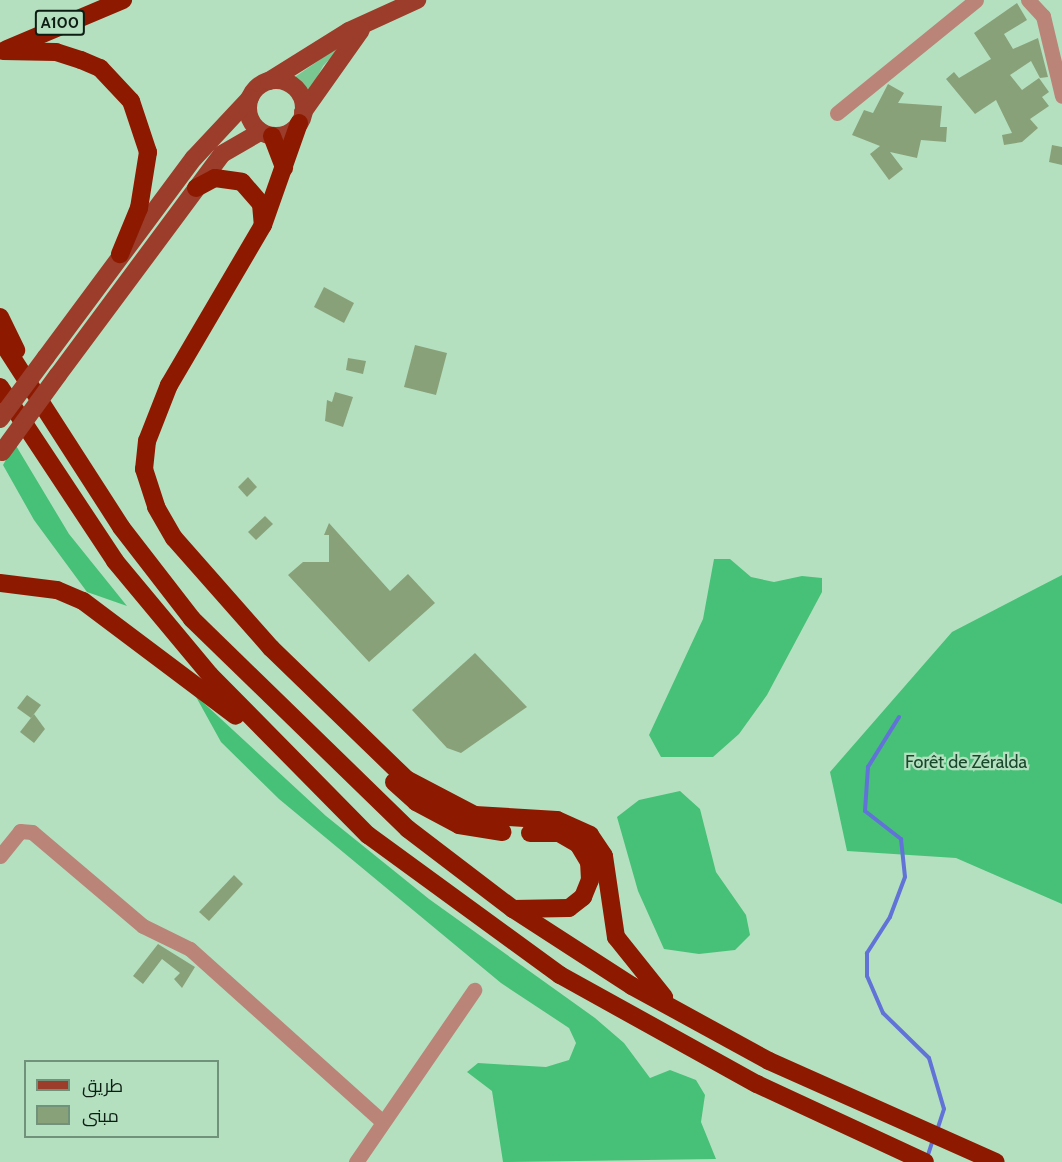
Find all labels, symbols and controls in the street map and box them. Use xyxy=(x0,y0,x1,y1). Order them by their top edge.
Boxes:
road number: A100 xyxy=(34,10,86,36)
park label: Forêt de Zéralda xyxy=(905,751,1027,773)
legend xyxy=(24,1060,219,1138)
text: طريق xyxy=(82,1075,123,1097)
text: مبنى xyxy=(82,1105,119,1127)

